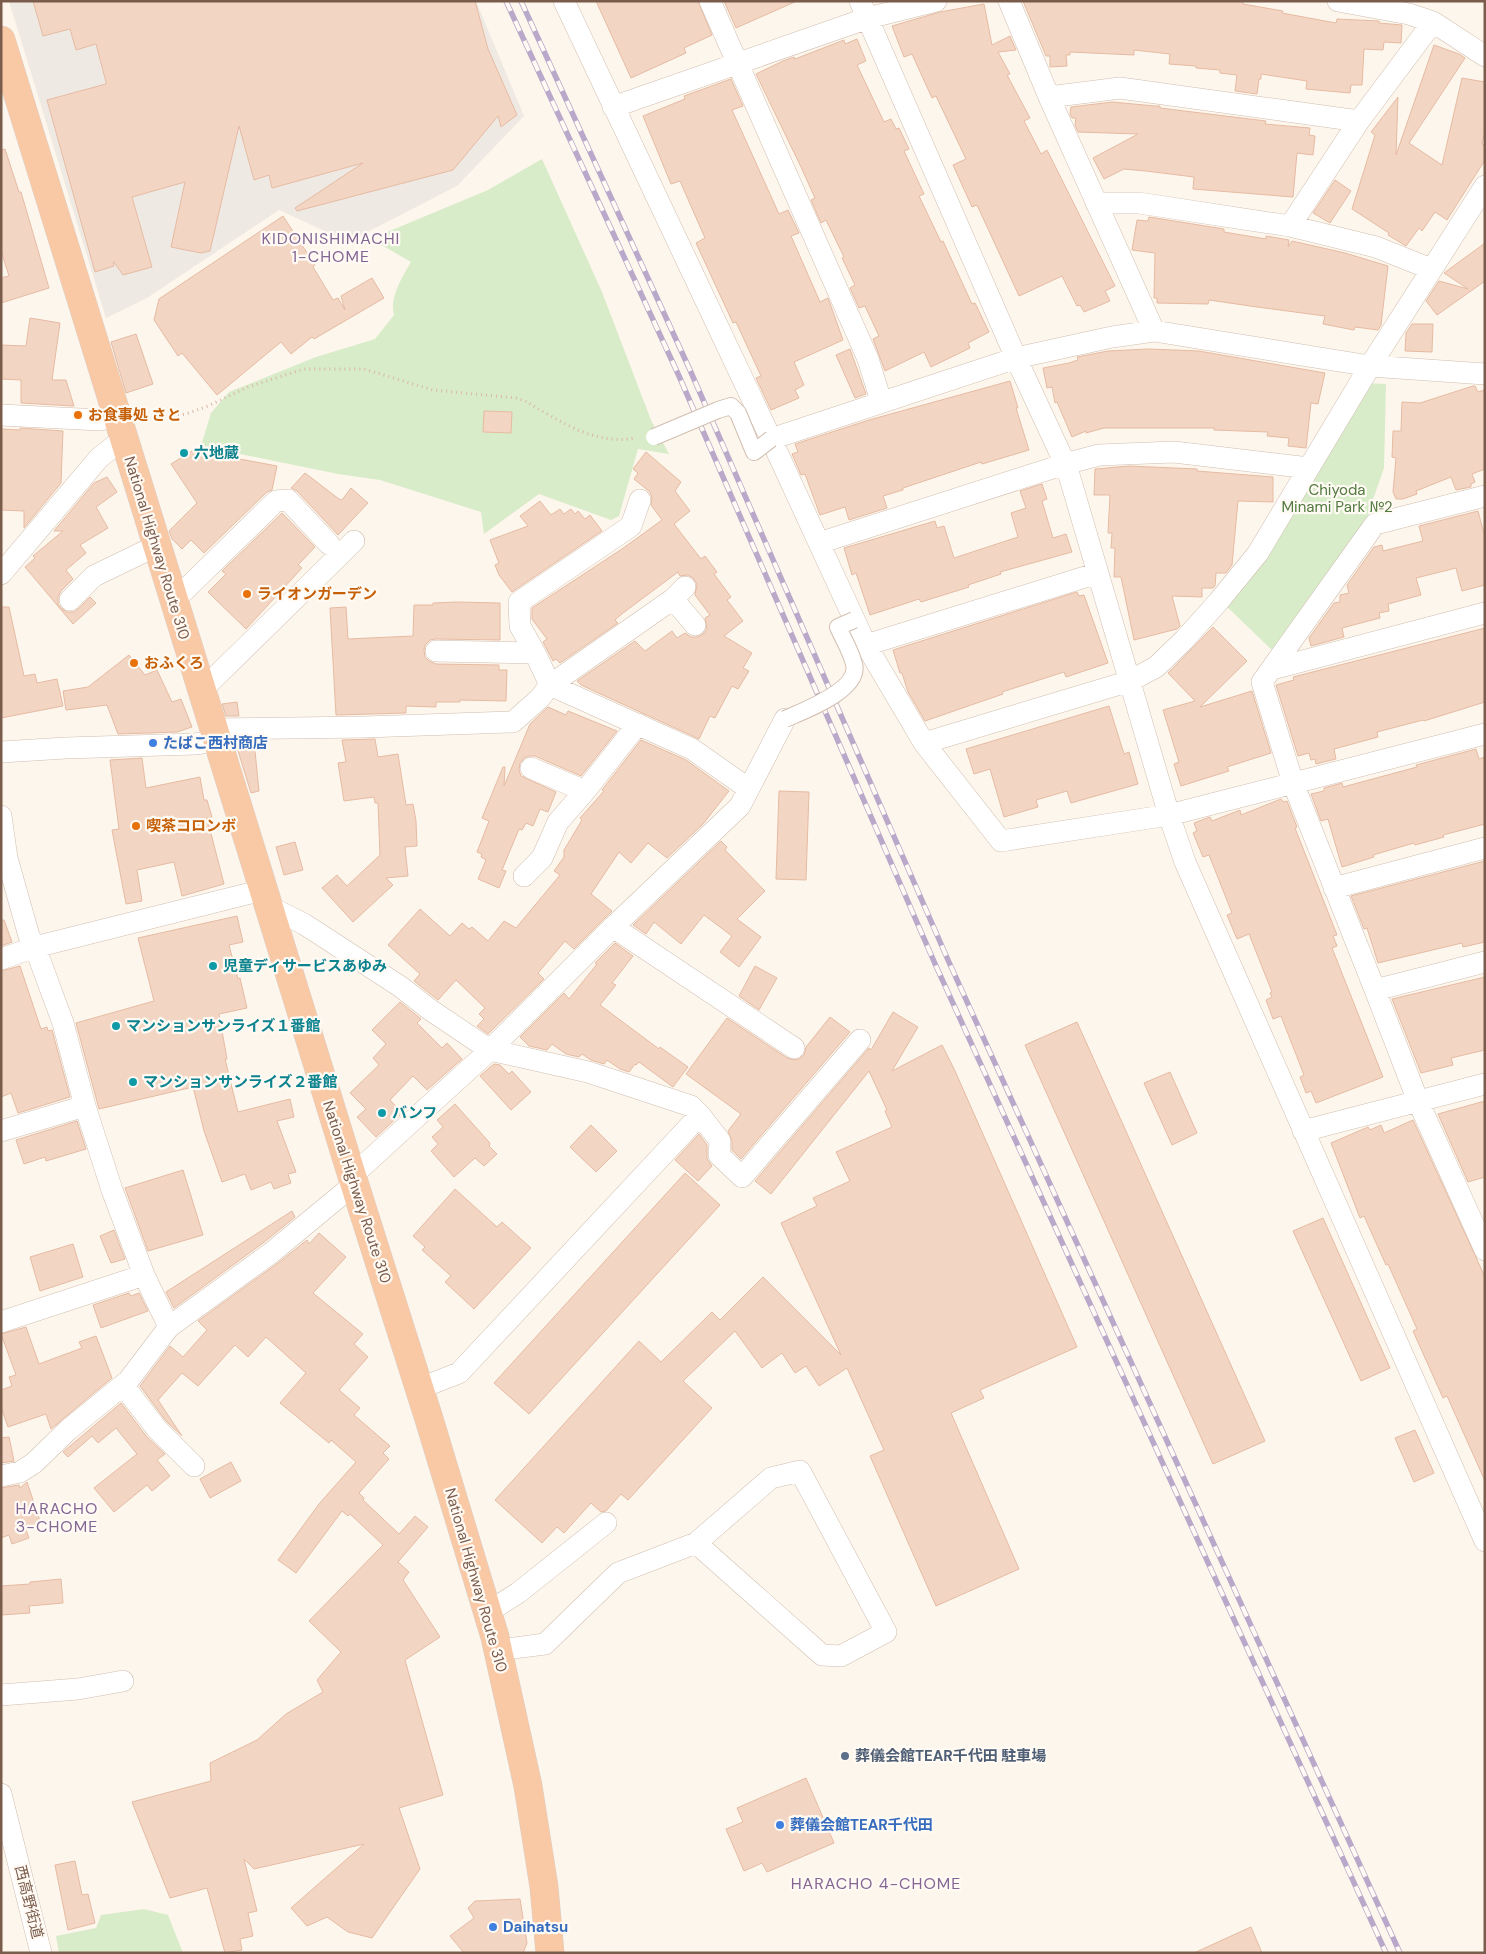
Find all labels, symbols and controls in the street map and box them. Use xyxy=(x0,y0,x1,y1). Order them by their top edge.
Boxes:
district label: KIDONISHIMACHI 1-CHOME xyxy=(262,228,400,267)
place label: お食事処 さと xyxy=(88,405,182,425)
marker: お食事処 さと xyxy=(72,409,84,421)
place label: 六地蔵 xyxy=(194,443,239,463)
marker: 六地蔵 xyxy=(178,447,190,459)
street label: National Highway Route 310 xyxy=(120,454,194,642)
park label: Chiyoda Minami Park №2 xyxy=(1281,480,1393,517)
place label: ライオンガーデン xyxy=(257,584,377,604)
marker: ライオンガーデン xyxy=(241,588,253,600)
place label: おふくろ xyxy=(144,653,204,673)
marker: おふくろ xyxy=(128,657,140,669)
place label: たばこ西村商店 xyxy=(163,733,268,753)
marker: たばこ西村商店 xyxy=(147,737,159,749)
place label: 喫茶コロンボ xyxy=(146,816,236,836)
marker: 喫茶コロンボ xyxy=(130,820,142,832)
place label: 児童ディサービスあゆみ xyxy=(223,956,387,976)
marker: 児童ディサービスあゆみ xyxy=(207,960,219,972)
place label: マンションサンライズ１番館 xyxy=(126,1016,321,1036)
marker: マンションサンライズ１番館 xyxy=(110,1020,122,1032)
place label: マンションサンライズ２番館 xyxy=(143,1072,338,1092)
marker: マンションサンライズ２番館 xyxy=(127,1076,139,1088)
street label: National Highway Route 310 xyxy=(318,1098,396,1286)
place label: バンフ xyxy=(392,1103,437,1123)
marker: バンフ xyxy=(376,1107,388,1119)
street label: National Highway Route 310 xyxy=(440,1486,512,1674)
district label: HARACHO 3-CHOME xyxy=(16,1498,98,1537)
place label: 葬儀会館TEAR千代田 駐車場 xyxy=(855,1746,1046,1766)
marker: 葬儀会館TEAR千代田 駐車場 xyxy=(839,1750,851,1762)
place label: 葬儀会館TEAR千代田 xyxy=(790,1815,933,1835)
marker: 葬儀会館TEAR千代田 xyxy=(774,1819,786,1831)
street label: 西高野街道 xyxy=(10,1863,48,1941)
district label: HARACHO 4-CHOME xyxy=(791,1873,961,1894)
place label: Daihatsu xyxy=(503,1917,568,1937)
marker: Daihatsu xyxy=(487,1921,499,1933)

